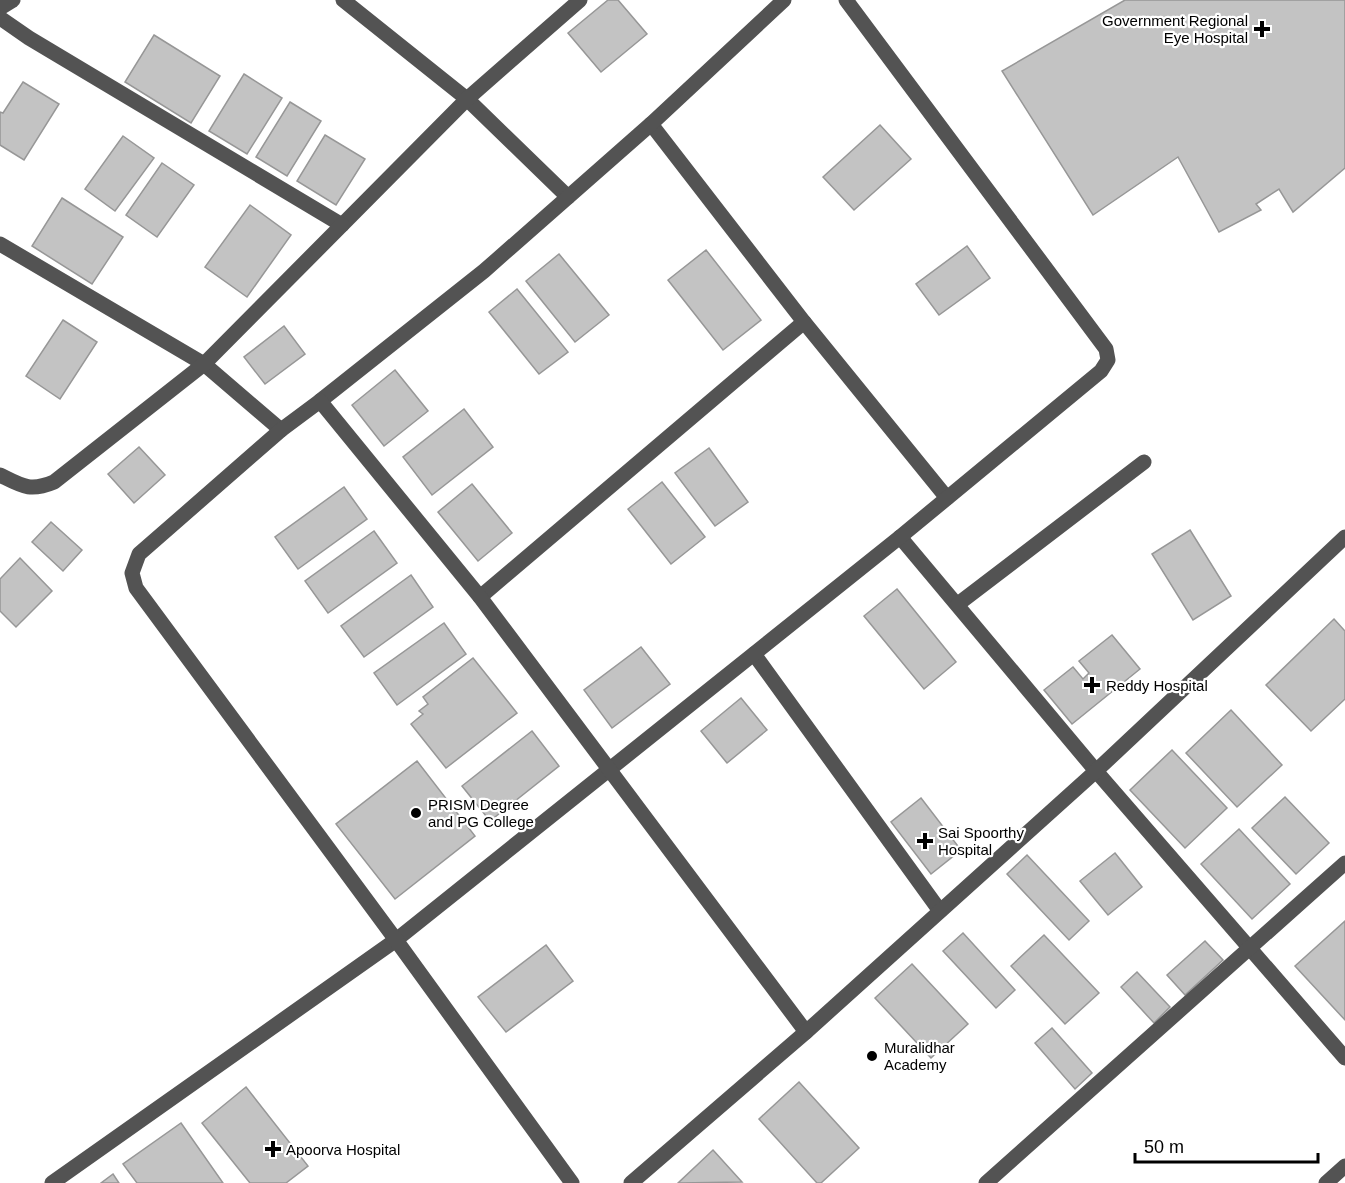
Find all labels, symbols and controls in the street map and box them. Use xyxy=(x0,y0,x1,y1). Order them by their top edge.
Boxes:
place label: Government Regional Eye Hospital xyxy=(1102,12,1248,46)
marker: Government Regional Eye Hospital xyxy=(1253,20,1271,38)
marker: Reddy Hospital xyxy=(1083,676,1101,694)
place label: Reddy Hospital xyxy=(1106,677,1208,694)
place label: PRISM Degree and PG College xyxy=(428,796,534,830)
marker: PRISM Degree and PG College xyxy=(409,806,423,820)
place label: Sai Spoorthy Hospital xyxy=(938,824,1024,858)
marker: Sai Spoorthy Hospital xyxy=(916,832,934,850)
place label: Muralidhar Academy xyxy=(884,1039,955,1073)
marker: Muralidhar Academy xyxy=(865,1049,879,1063)
scale bar xyxy=(1135,1126,1318,1164)
text: 50 m xyxy=(1144,1137,1184,1157)
marker: Apoorva Hospital xyxy=(264,1140,282,1158)
place label: Apoorva Hospital xyxy=(286,1141,400,1158)

